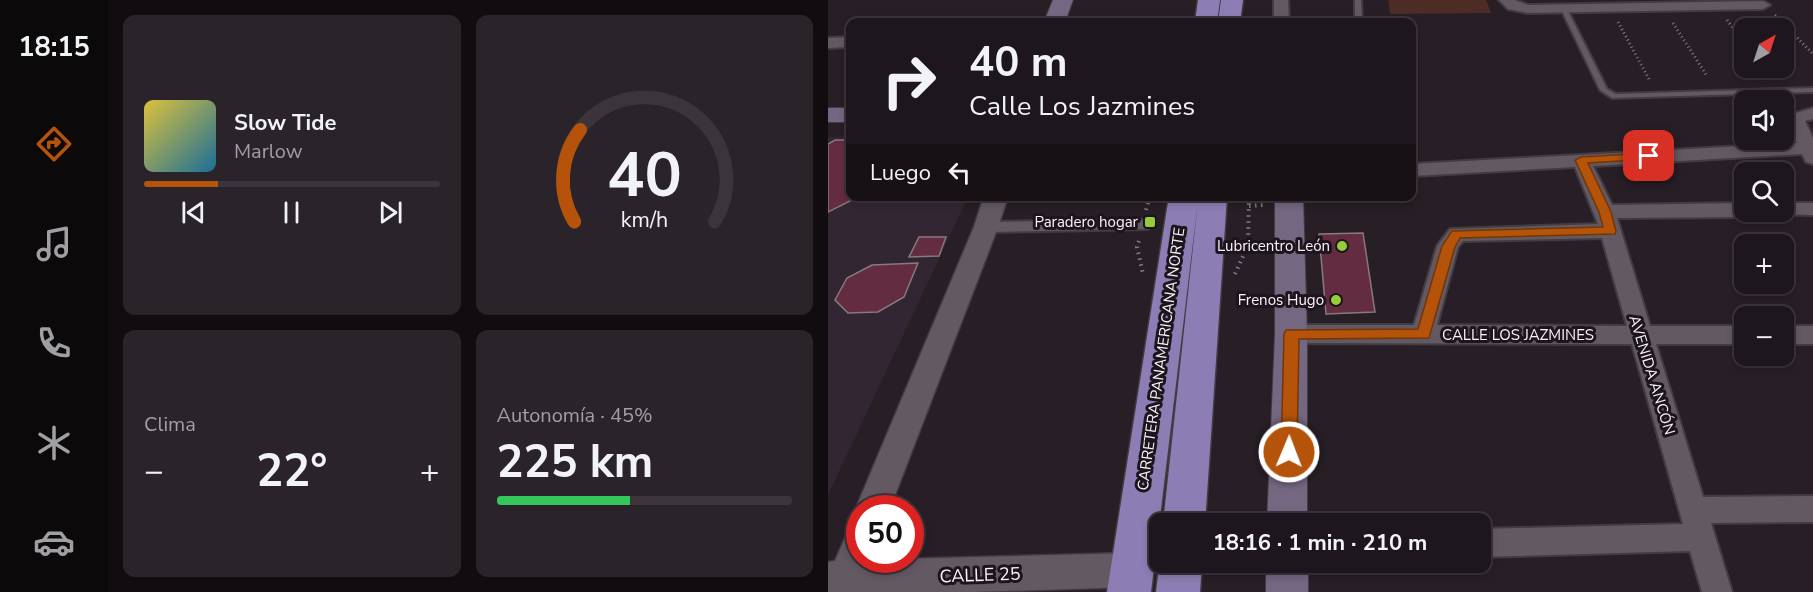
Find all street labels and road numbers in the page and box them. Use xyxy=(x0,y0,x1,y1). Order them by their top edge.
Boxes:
street label: CARRETERA PANAMERICANA NORTE xyxy=(1133,226,1189,492)
street label: AVENIDA ANCÓN xyxy=(1624,312,1681,437)
street label: CALLE LOS JAZMINES xyxy=(1442,325,1594,345)
street label: CALLE 25 xyxy=(939,562,1021,588)

